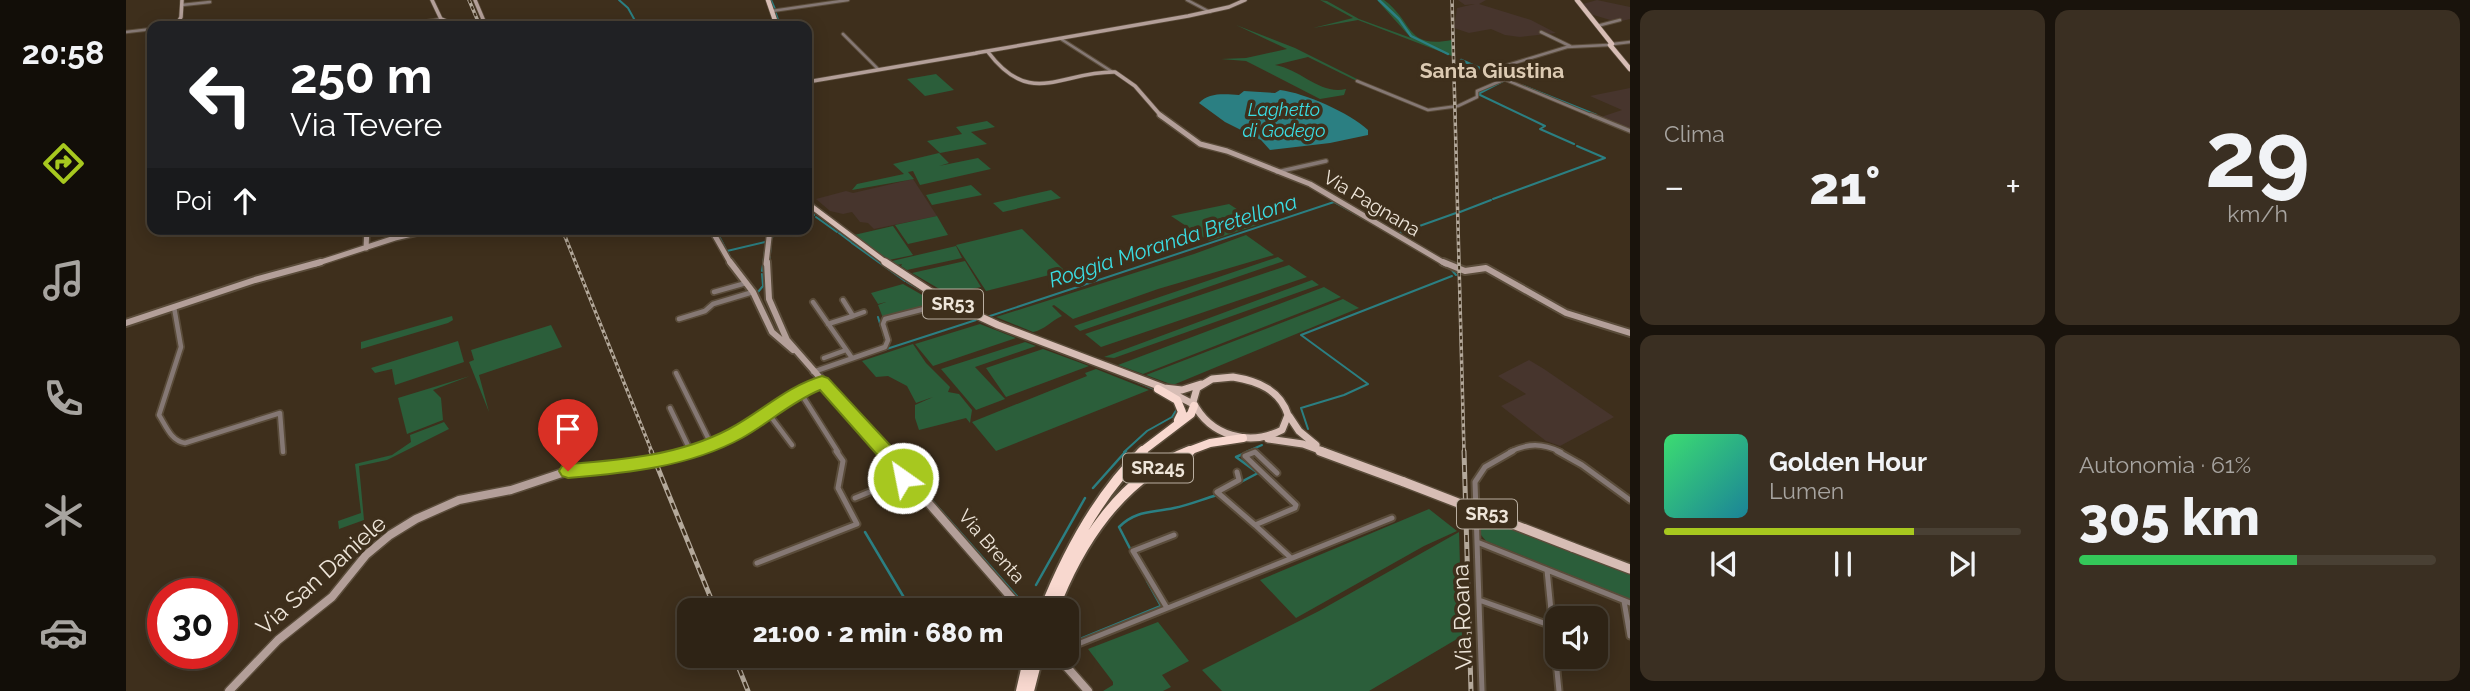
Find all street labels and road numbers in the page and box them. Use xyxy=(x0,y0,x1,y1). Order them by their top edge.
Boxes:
street label: Via Pagnana xyxy=(1320,166,1424,240)
road number: SR53 xyxy=(923,290,983,318)
road number: SR245 xyxy=(1123,454,1193,482)
road number: SR53 xyxy=(1457,500,1517,528)
street label: Via Brenta xyxy=(954,505,1030,587)
street label: Via San Daniele xyxy=(250,509,391,640)
street label: Via Roana xyxy=(1446,564,1477,670)

